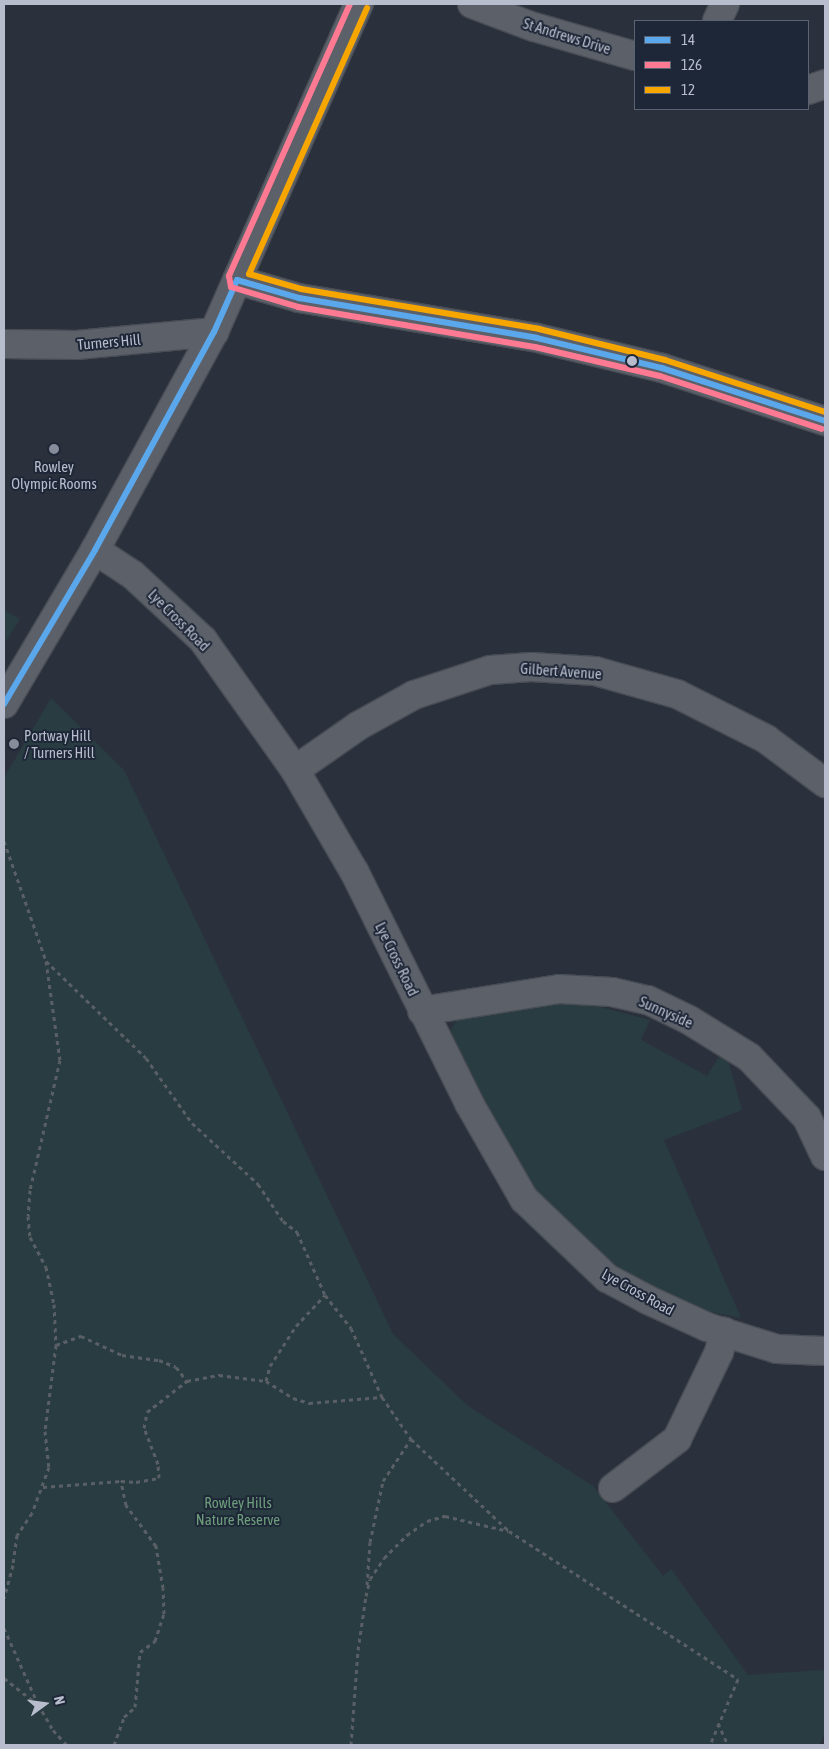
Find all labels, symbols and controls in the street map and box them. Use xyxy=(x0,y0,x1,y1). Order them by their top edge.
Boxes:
street label: St Andrews Drive xyxy=(521,14,613,58)
legend xyxy=(634,20,809,110)
text: 14 xyxy=(681,31,695,48)
text: 126 xyxy=(681,56,702,73)
text: 12 xyxy=(681,81,695,98)
street label: Turners Hill xyxy=(77,330,141,354)
unlabelled marker xyxy=(627,356,637,366)
marker: Rowley Olympic Rooms xyxy=(48,443,60,455)
place label: Rowley Olympic Rooms xyxy=(11,457,97,492)
street label: Lye Cross Road xyxy=(144,585,214,655)
street label: Gilbert Avenue xyxy=(520,659,602,683)
place label: Portway Hill / Turners Hill xyxy=(24,726,95,761)
marker: Portway Hill / Turners Hill xyxy=(8,738,20,750)
street label: Lye Cross Road xyxy=(371,919,423,999)
street label: Sunnyside xyxy=(636,992,696,1032)
street label: Lye Cross Road xyxy=(599,1265,677,1319)
park label: Rowley Hills Nature Reserve xyxy=(196,1493,280,1528)
north arrow xyxy=(20,1679,70,1729)
text: N xyxy=(51,1694,68,1706)

